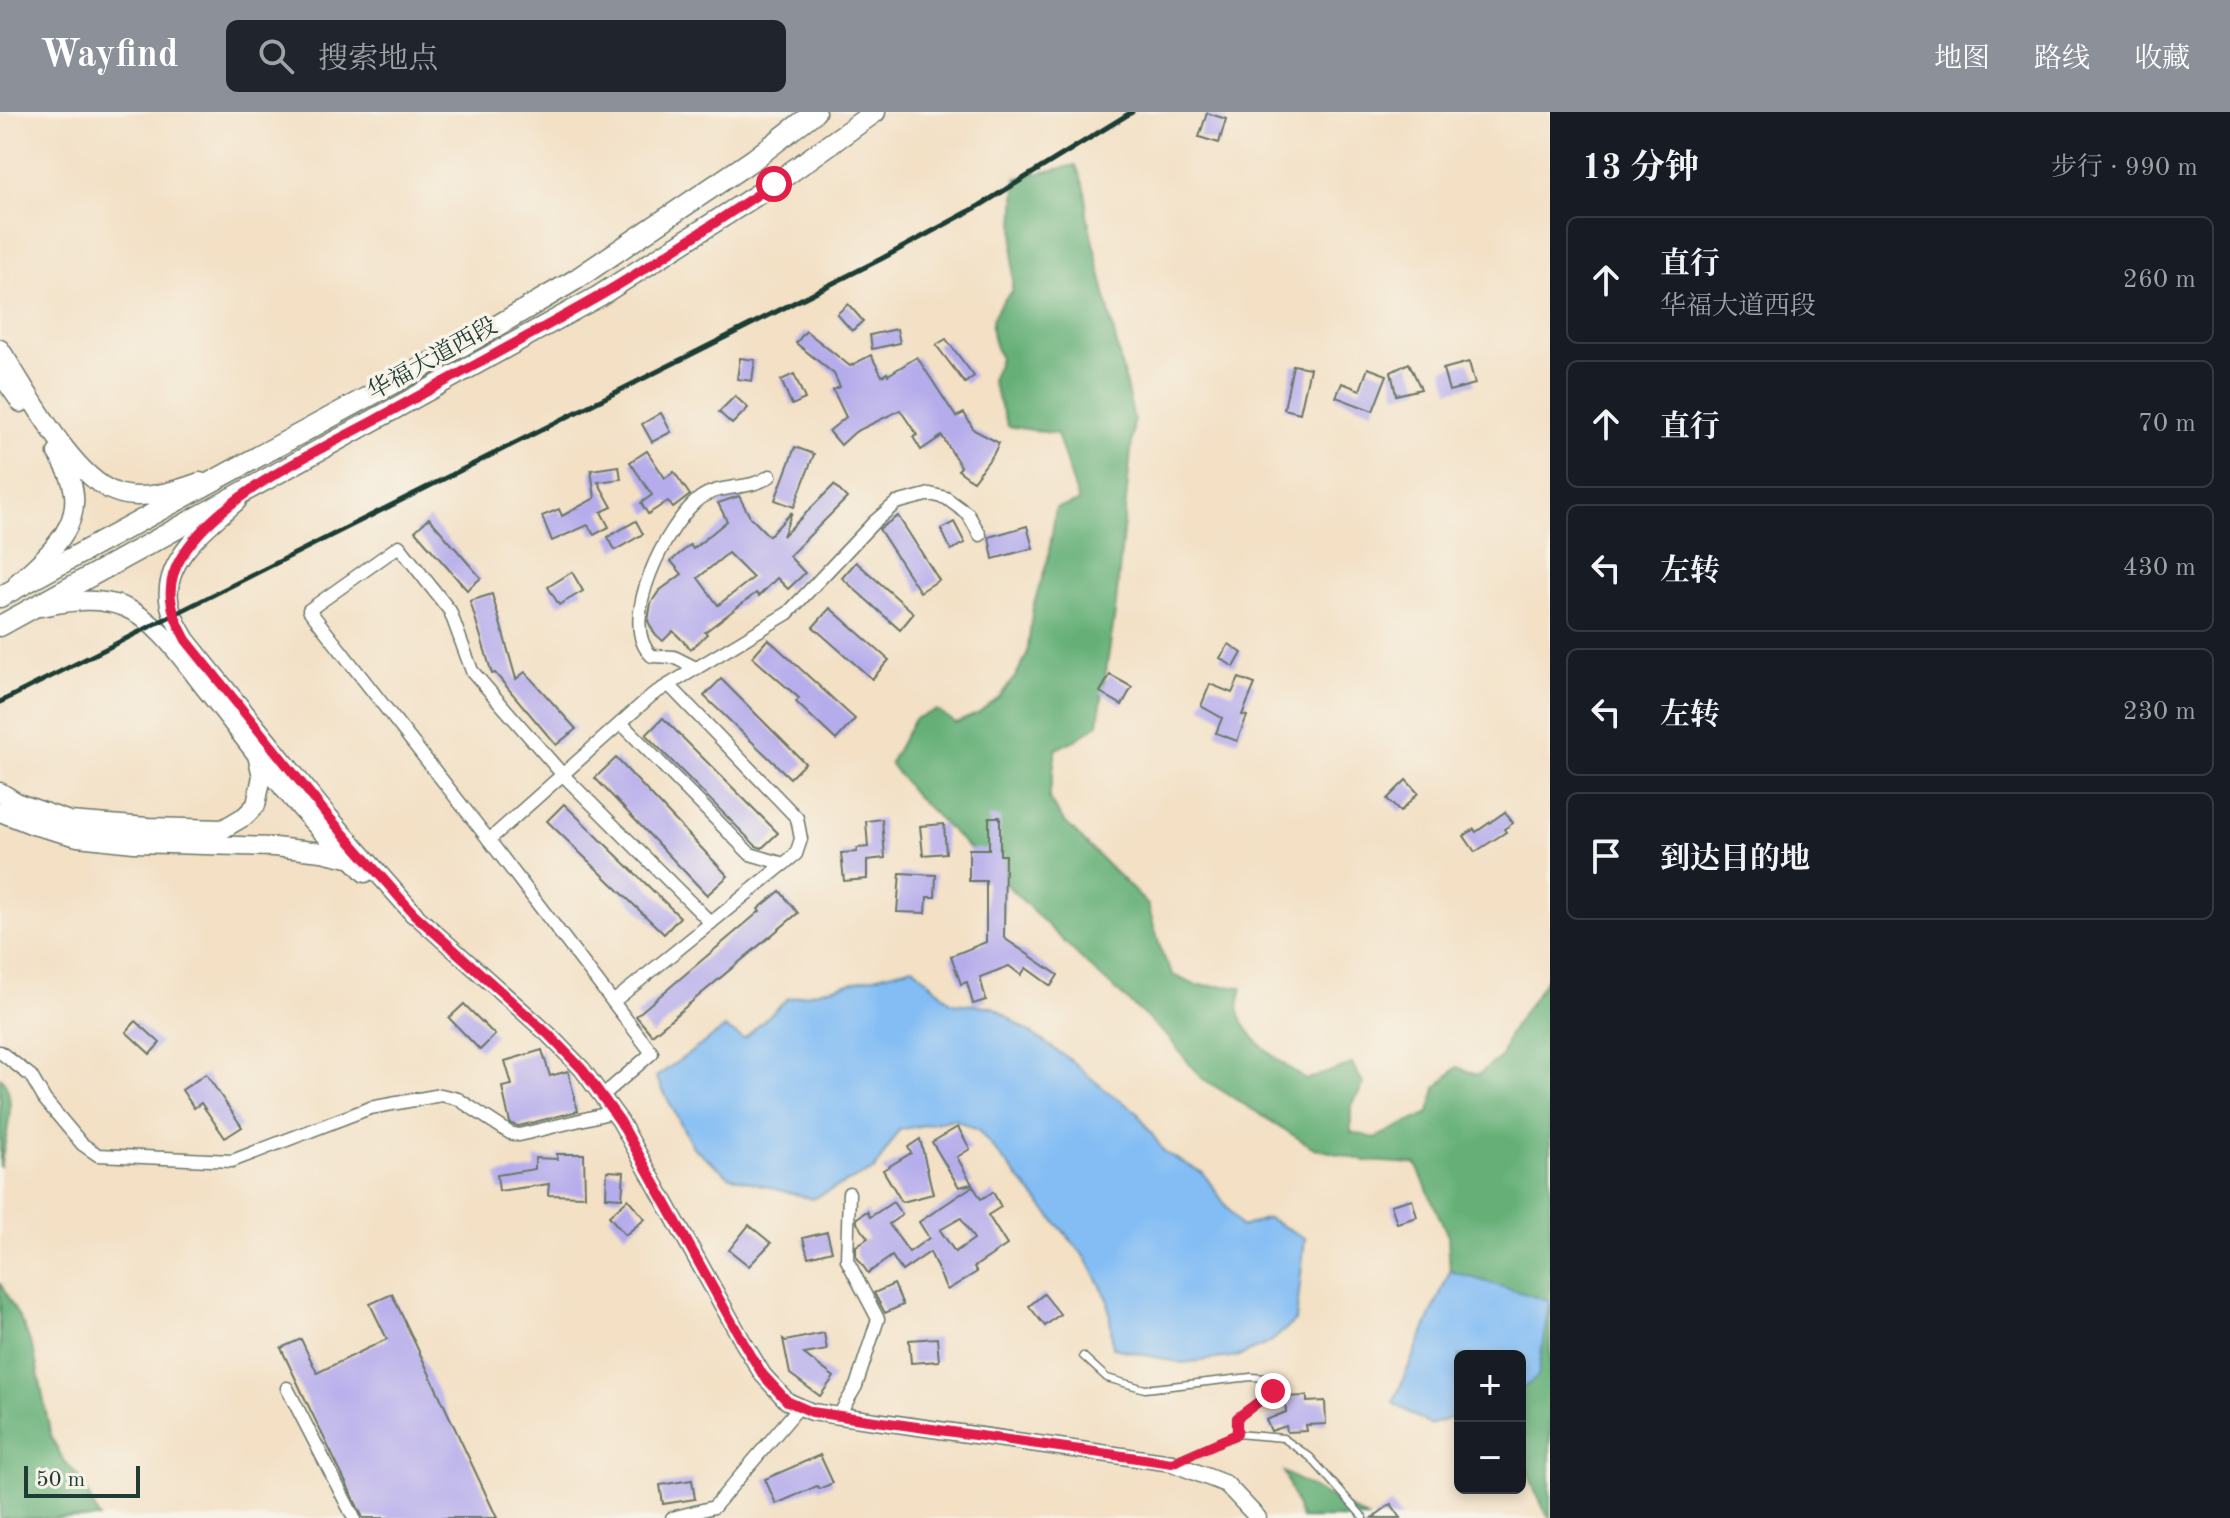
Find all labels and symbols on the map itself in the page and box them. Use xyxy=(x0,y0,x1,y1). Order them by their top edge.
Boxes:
route start xyxy=(756,166,792,202)
street label: 华福大道西段 xyxy=(363,312,502,405)
route end xyxy=(1255,1373,1291,1409)
scale bar xyxy=(24,1462,140,1498)

